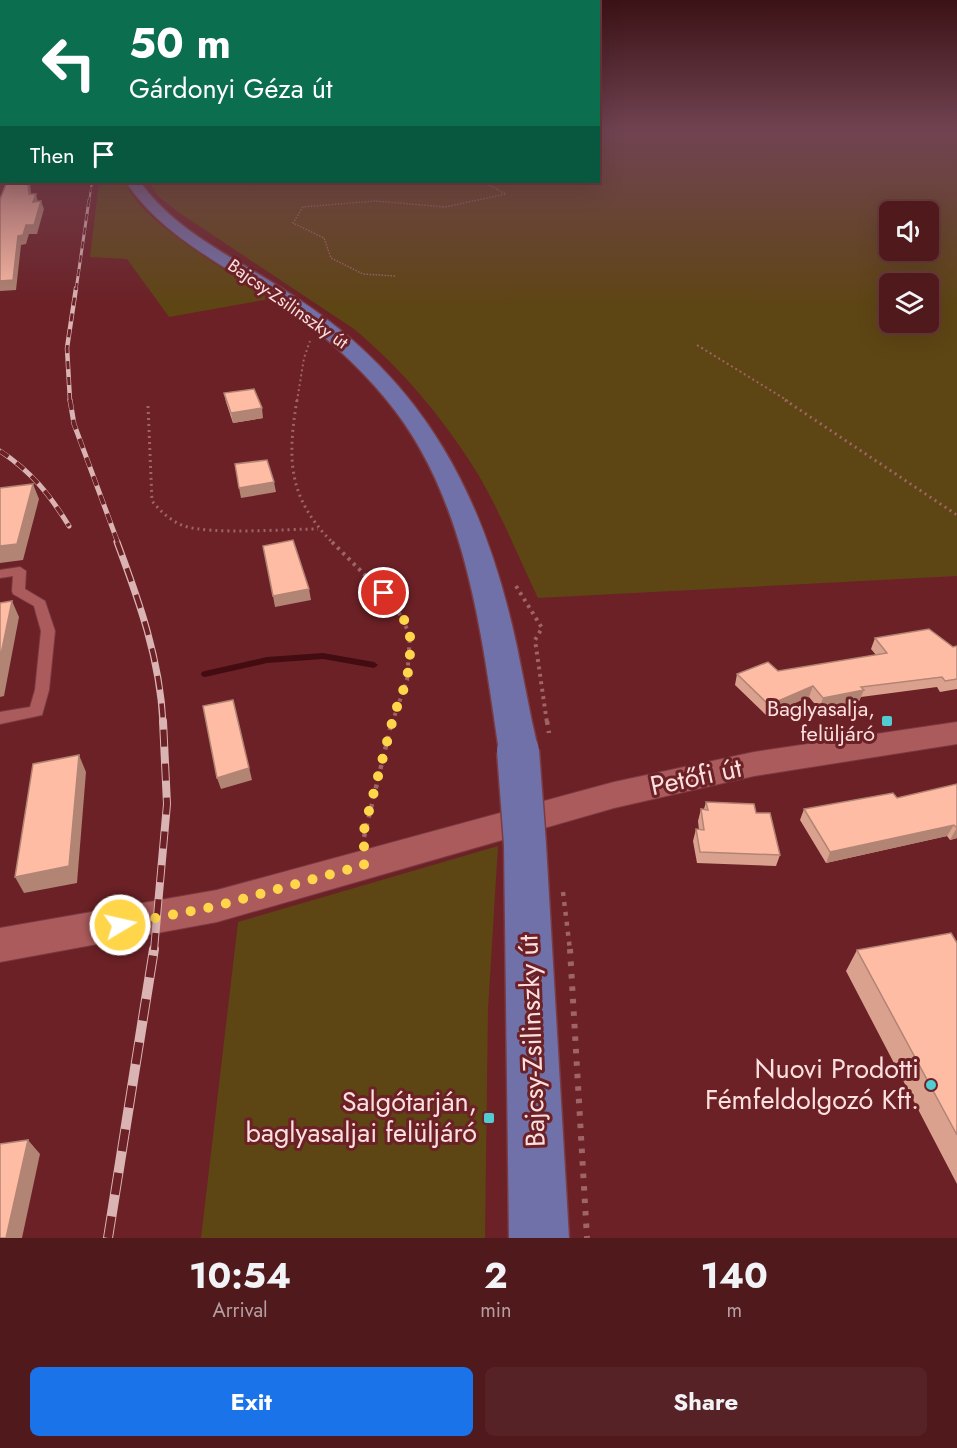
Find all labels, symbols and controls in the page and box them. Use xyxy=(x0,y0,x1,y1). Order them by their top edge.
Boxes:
text: 50 m xyxy=(129,13,231,74)
icon: left xyxy=(30,24,108,102)
text: Gárdonyi Géza út xyxy=(129,69,332,108)
icon: arrive xyxy=(87,138,120,171)
text: Then xyxy=(30,139,75,171)
map controls xyxy=(879,201,939,333)
button: sound xyxy=(879,201,939,261)
street label: Bajcsy-Zsilinszky út xyxy=(223,253,354,356)
button: layers xyxy=(879,273,939,333)
pin xyxy=(358,567,409,618)
icon: arrive xyxy=(367,576,400,609)
place label: Baglyasalja, felüljáró xyxy=(767,692,875,749)
marker: Baglyasalja, felüljáró xyxy=(880,714,894,728)
street label: Petőfi út xyxy=(647,748,746,805)
position arrow xyxy=(88,893,152,957)
street label: Bajcsy-Zsilinszky út xyxy=(508,934,555,1148)
place label: Nuovi Prodotti Fémfeldolgozó Kft. xyxy=(705,1049,919,1119)
marker: Nuovi Prodotti Fémfeldolgozó Kft. xyxy=(924,1078,938,1092)
place label: Salgótarján, baglyasaljai felüljáró xyxy=(246,1082,477,1152)
marker: Salgótarján, baglyasaljai felüljáró xyxy=(482,1111,496,1125)
text: 10:54 xyxy=(189,1249,291,1301)
text: 2 xyxy=(484,1249,508,1301)
text: 140 xyxy=(701,1249,768,1301)
text: Arrival xyxy=(213,1296,268,1325)
text: min xyxy=(480,1296,512,1325)
text: m xyxy=(726,1296,742,1325)
button: Exit xyxy=(30,1367,473,1436)
button: Share xyxy=(485,1367,927,1436)

